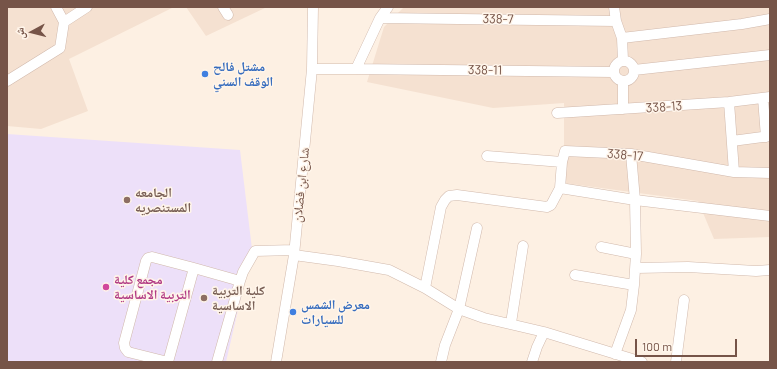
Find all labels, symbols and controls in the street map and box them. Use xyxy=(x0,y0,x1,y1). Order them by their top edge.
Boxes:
street label: 338-7 xyxy=(482,11,514,27)
north arrow xyxy=(12,12,52,52)
text: ش xyxy=(12,27,27,40)
place label: مشتل فالح الوقف السني xyxy=(213,59,273,90)
street label: 338-11 xyxy=(468,62,502,78)
marker: مشتل فالح الوقف السني xyxy=(200,69,210,79)
street label: 338-13 xyxy=(645,98,683,116)
street label: 338-17 xyxy=(606,146,644,164)
street label: شارع ابن فضلان xyxy=(289,147,313,223)
place label: الجامعه المستنصريه xyxy=(135,185,191,216)
marker: الجامعه المستنصريه xyxy=(122,195,132,205)
place label: مجمع كلية التربية الاساسية xyxy=(114,272,191,303)
marker: مجمع كلية التربية الاساسية xyxy=(101,282,111,292)
place label: كلية التربية الاساسية xyxy=(212,283,265,314)
marker: كلية التربية الاساسية xyxy=(199,293,209,303)
place label: معرض الشمس للسيارات xyxy=(301,297,370,328)
marker: معرض الشمس للسيارات xyxy=(288,307,298,317)
scale bar xyxy=(637,331,739,357)
text: 100 m xyxy=(642,339,672,353)

